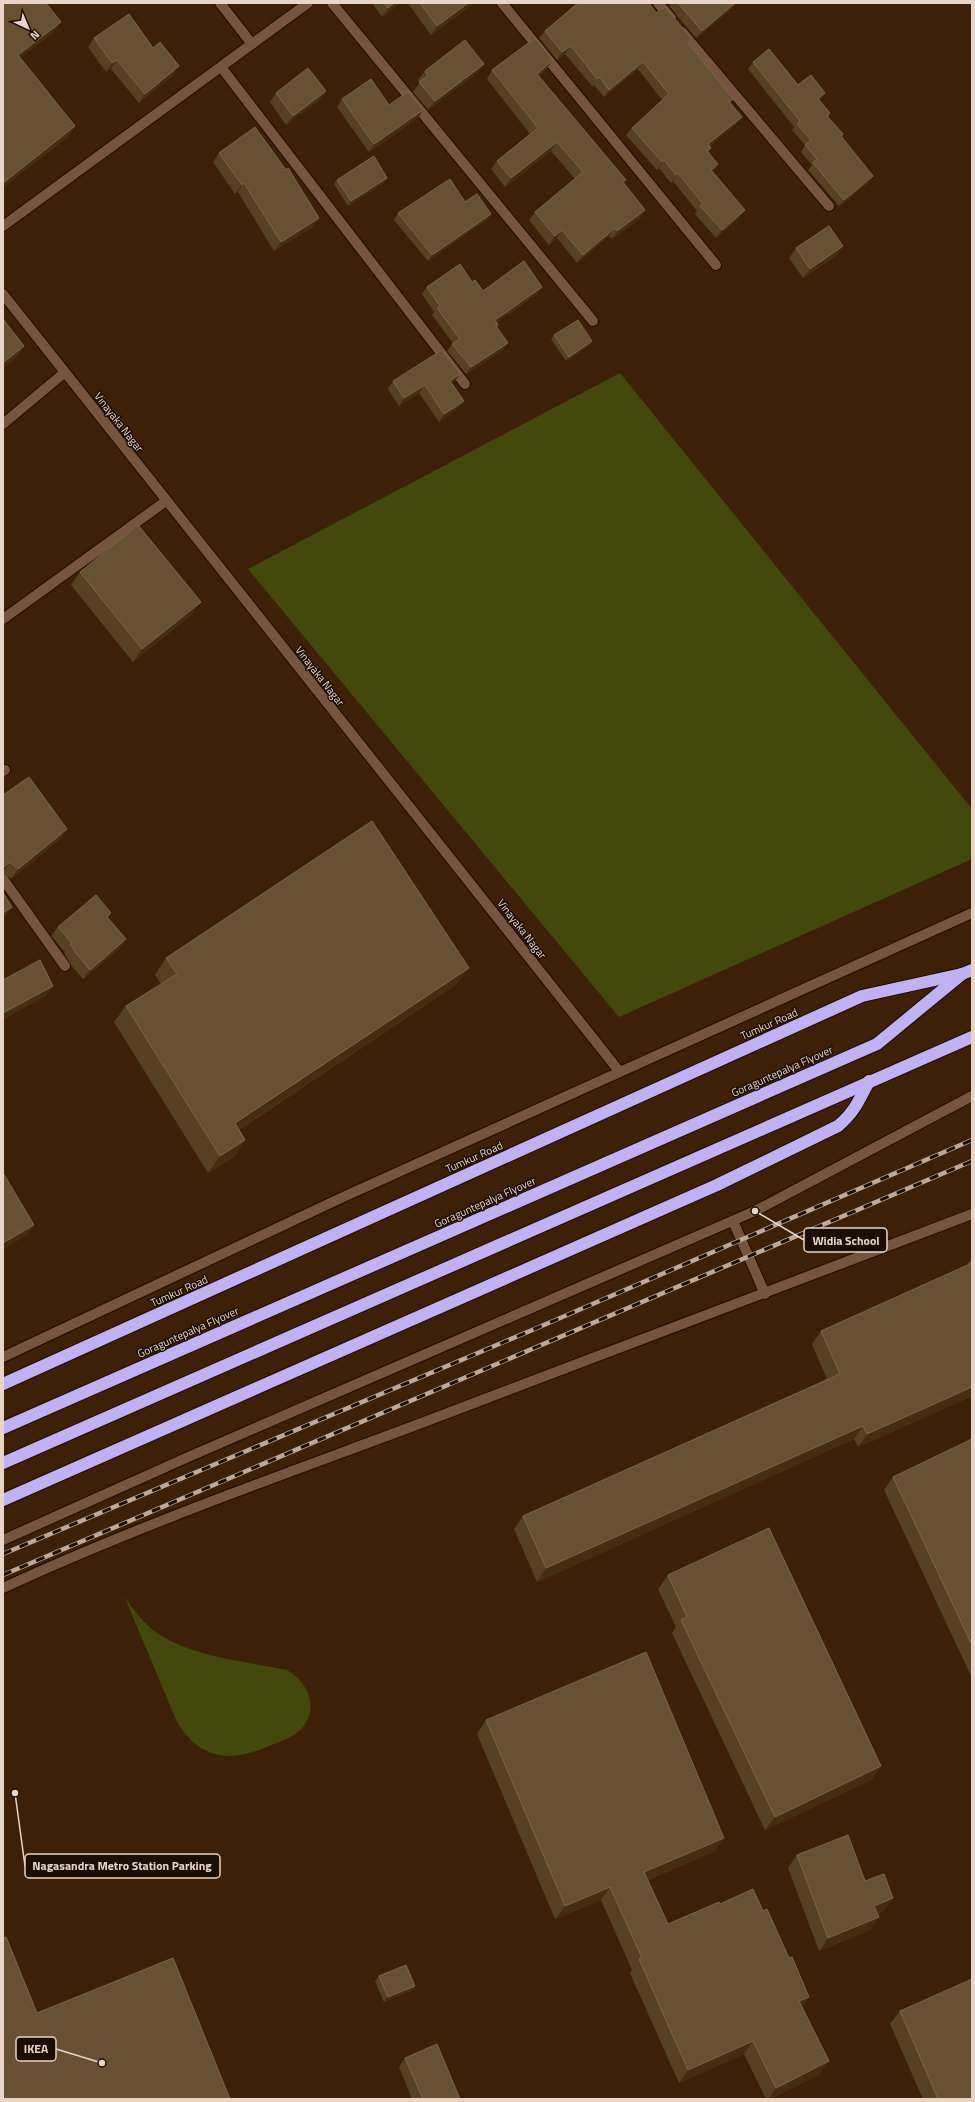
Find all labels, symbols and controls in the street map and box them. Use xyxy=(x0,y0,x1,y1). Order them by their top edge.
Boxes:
north arrow xyxy=(8,8,48,48)
text: N xyxy=(27,27,43,44)
street label: Vinayaka Nagar xyxy=(91,389,148,455)
street label: Vinayaka Nagar xyxy=(292,643,349,709)
street label: Vinayaka Nagar xyxy=(494,896,551,962)
street label: Tumkur Road xyxy=(738,1004,800,1044)
street label: Goraguntepalya Flyover xyxy=(729,1041,835,1101)
street label: Tumkur Road xyxy=(443,1137,505,1177)
street label: Goraguntepalya Flyover xyxy=(432,1172,538,1232)
callout: Widia School xyxy=(804,1228,887,1252)
text: Widia School xyxy=(812,1231,880,1250)
street label: Tumkur Road xyxy=(148,1271,210,1311)
street label: Goraguntepalya Flyover xyxy=(135,1302,241,1362)
callout: Nagasandra Metro Station Parking xyxy=(25,1854,220,1878)
text: Nagasandra Metro Station Parking xyxy=(32,1856,212,1875)
callout: IKEA xyxy=(16,2037,56,2061)
text: IKEA xyxy=(24,2039,49,2058)

